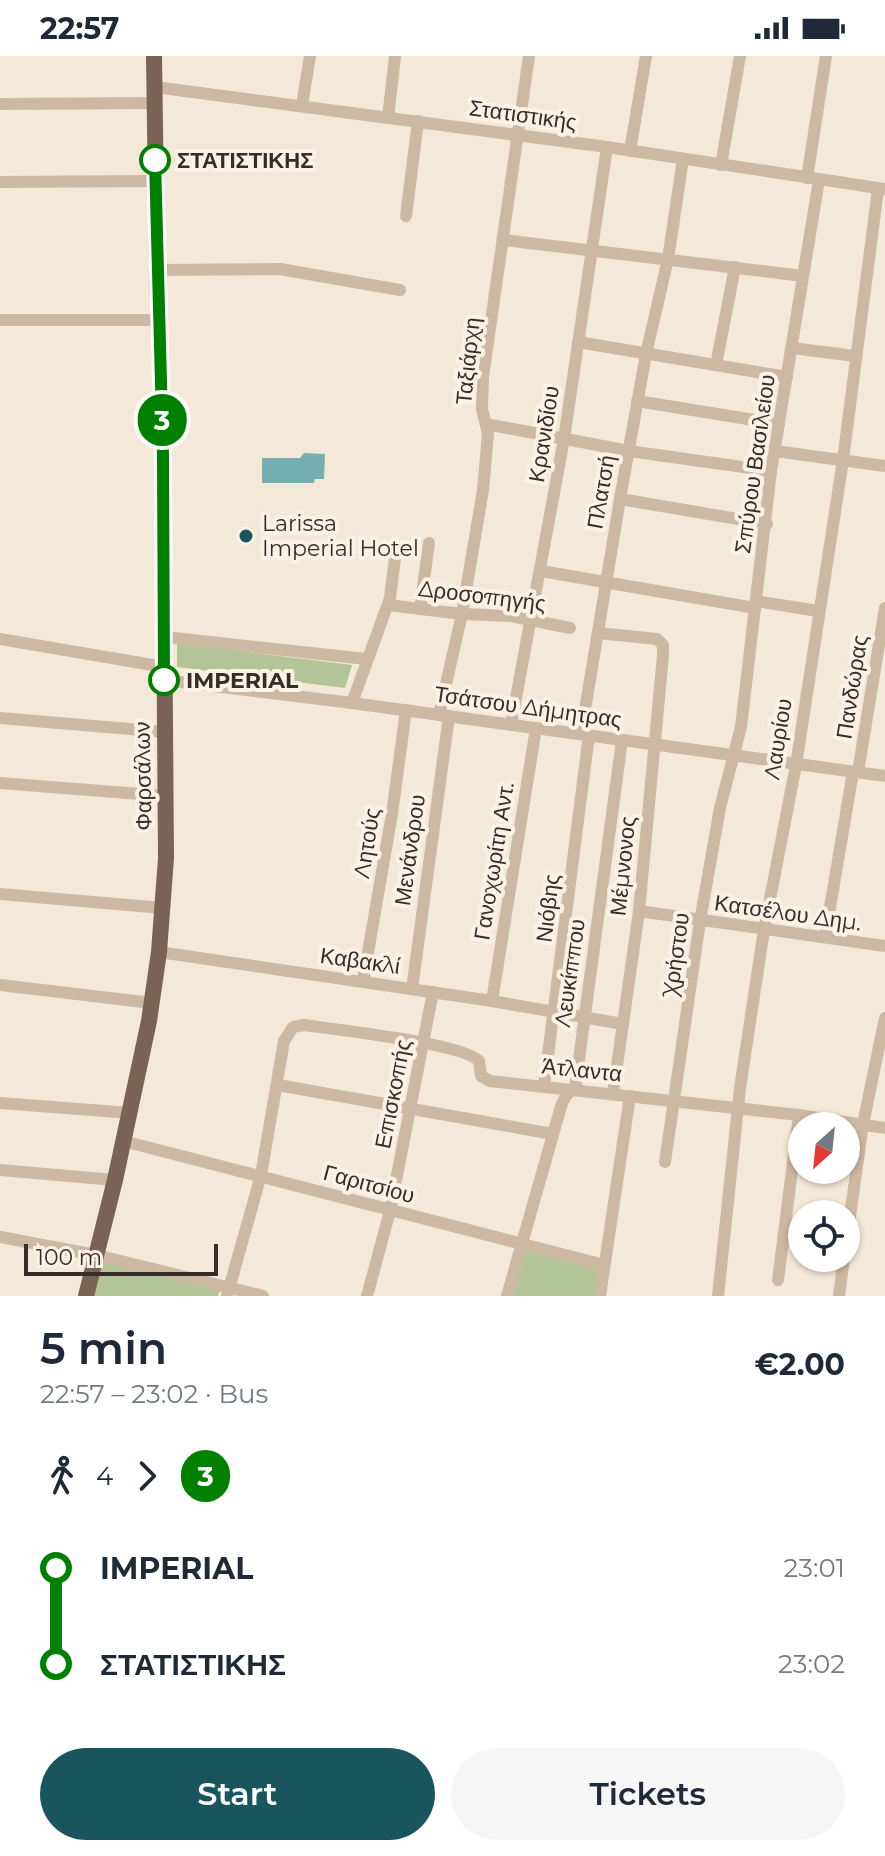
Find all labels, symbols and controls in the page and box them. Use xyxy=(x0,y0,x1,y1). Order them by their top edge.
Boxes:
text: 22:57 xyxy=(40,10,119,47)
street label: Στατιστικής xyxy=(468,94,578,136)
marker: ΣΤΑΤΙΣΤΙΚΗΣ xyxy=(140,145,170,175)
place label: ΣΤΑΤΙΣΤΙΚΗΣ xyxy=(177,147,313,174)
street label: Ταξιάρχη xyxy=(450,316,486,406)
street label: Σπύρου Βασιλείου xyxy=(729,373,781,555)
street label: Κρανιδίου xyxy=(523,384,565,484)
line badge: 3 xyxy=(136,394,188,446)
text: 3 xyxy=(154,403,170,437)
street label: Πλατσή xyxy=(581,453,621,531)
place label: Larissa Imperial Hotel xyxy=(262,510,419,562)
marker: Larissa Imperial Hotel xyxy=(237,527,255,545)
street label: Δροσοπηγής xyxy=(417,575,547,617)
street label: Πανδώρας xyxy=(830,633,874,741)
marker: IMPERIAL xyxy=(149,665,179,695)
place label: IMPERIAL xyxy=(186,667,299,694)
street label: Τσάτσου Δήμητρας xyxy=(433,680,623,734)
street label: Λαυρίου xyxy=(758,697,798,781)
street label: Φαρσάλων xyxy=(129,721,157,831)
street label: Γανοχωρίτη Αντ. xyxy=(468,780,520,942)
street label: Μενάνδρου xyxy=(389,793,431,907)
street label: Λητούς xyxy=(348,806,386,880)
street label: Μέμνονος xyxy=(604,815,642,917)
street label: Νιόβης xyxy=(530,872,566,944)
street label: Κατσέλου Δημ. xyxy=(713,889,863,937)
street label: Χρήστου xyxy=(656,911,695,1000)
street label: Λευκίππου xyxy=(549,917,591,1029)
street label: Καβακλί xyxy=(318,942,402,980)
street label: Επισκοπής xyxy=(369,1037,417,1151)
street label: Άτλαντα xyxy=(541,1052,624,1088)
north arrow xyxy=(788,1112,860,1184)
map controls xyxy=(788,1112,860,1272)
street label: Γαριτσίου xyxy=(320,1159,418,1209)
button: locate xyxy=(788,1200,860,1272)
scale bar xyxy=(24,1240,218,1276)
text: 100 m xyxy=(36,1244,102,1271)
text: 5 min xyxy=(40,1321,167,1375)
text: €2.00 xyxy=(755,1346,845,1383)
text: 22:57 – 23:02 · Bus xyxy=(40,1378,268,1410)
icon: walk xyxy=(40,1454,84,1498)
icon: forward xyxy=(125,1454,169,1498)
text: 3 xyxy=(197,1459,214,1493)
text: 4 xyxy=(96,1460,113,1492)
text: IMPERIAL xyxy=(100,1550,253,1587)
text: 23:01 xyxy=(783,1552,845,1584)
text: ΣΤΑΤΙΣΤΙΚΗΣ xyxy=(100,1646,286,1683)
text: 23:02 xyxy=(778,1648,845,1680)
button: Start xyxy=(40,1748,435,1840)
button: Tickets xyxy=(451,1748,845,1840)

